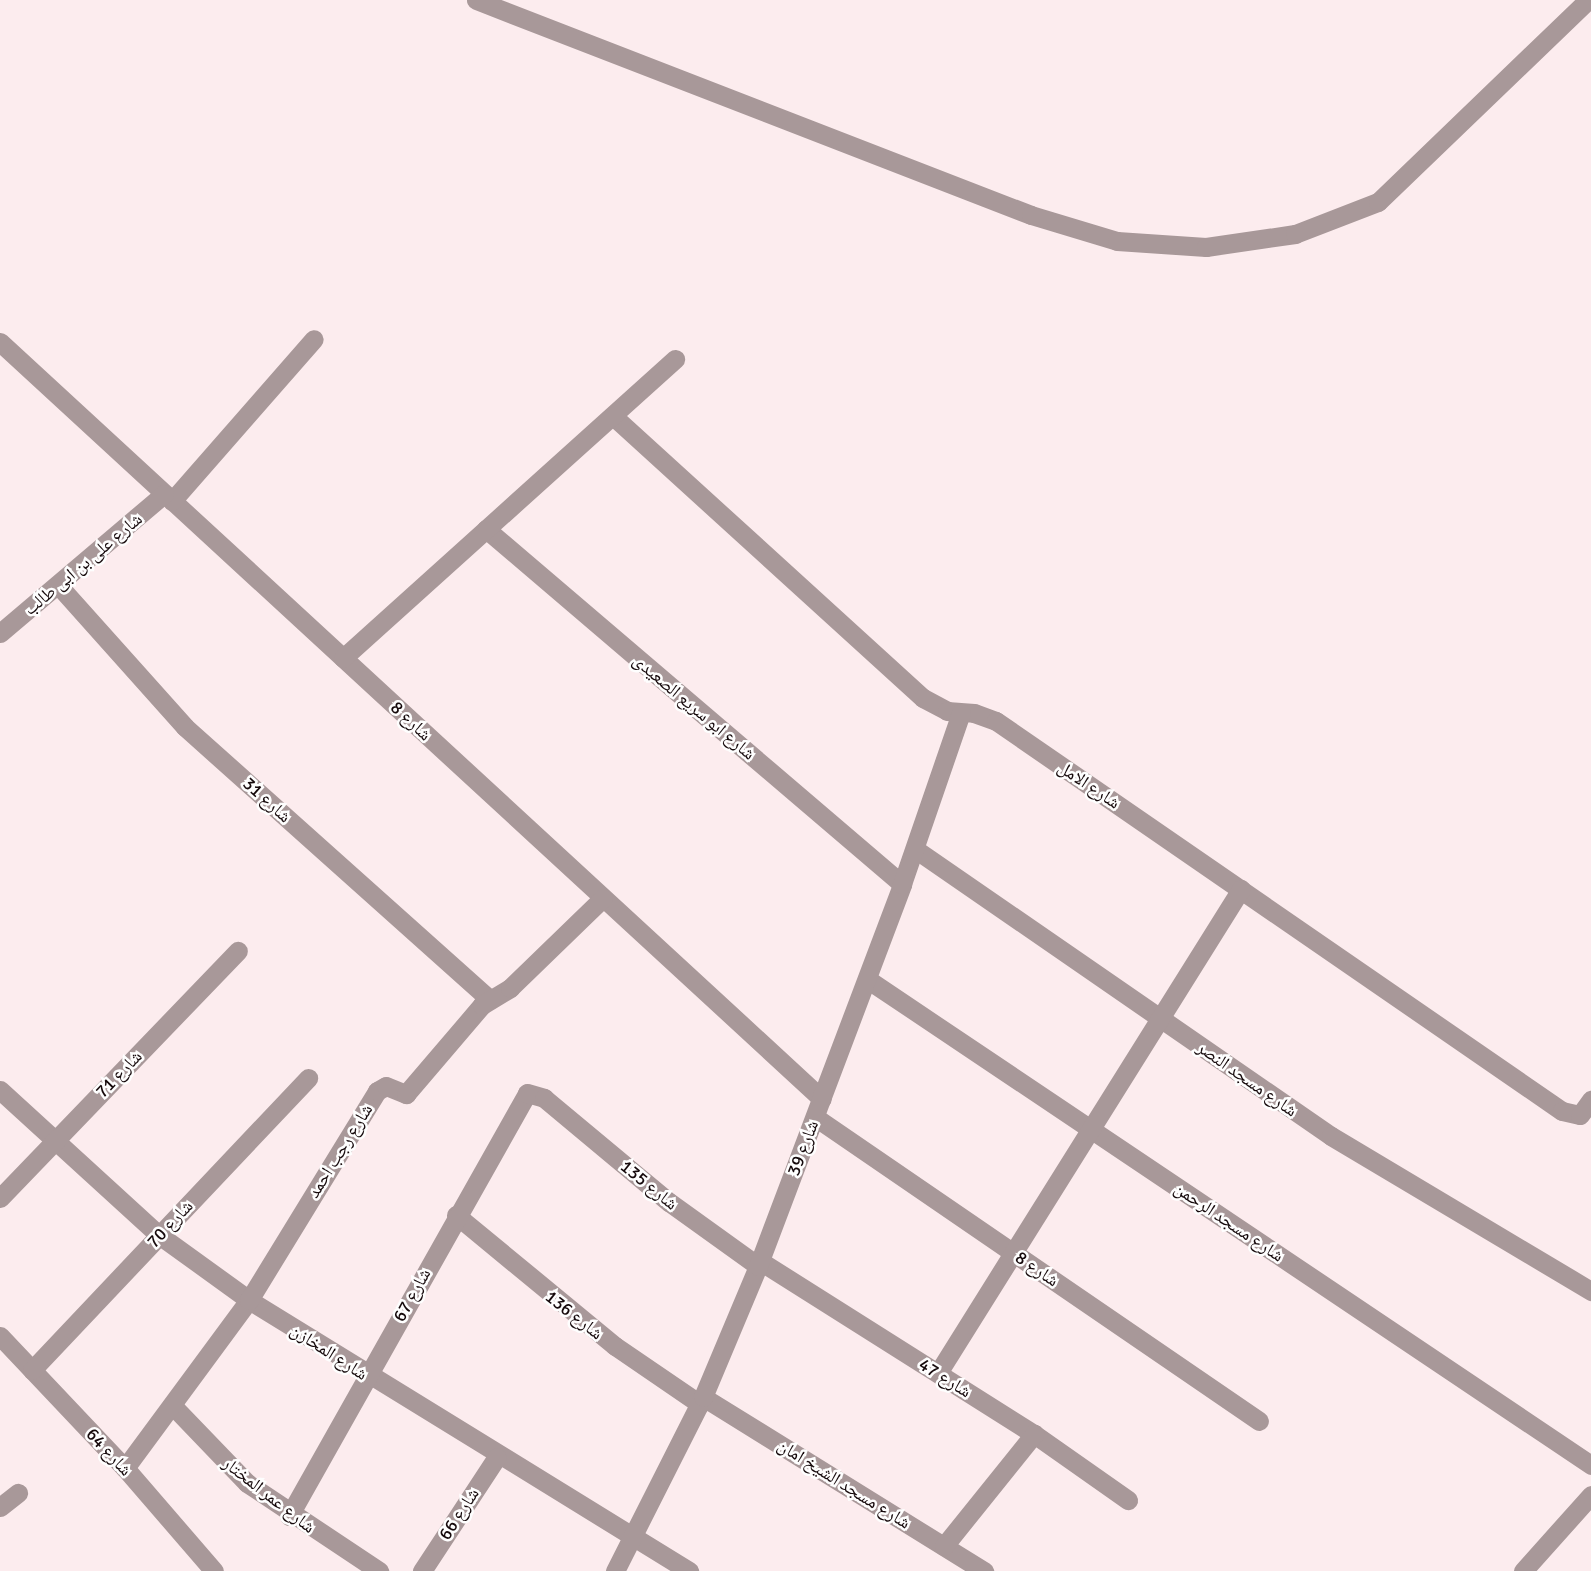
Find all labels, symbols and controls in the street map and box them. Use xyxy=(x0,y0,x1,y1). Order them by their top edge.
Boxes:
street label: شارع على بن ابى طالب xyxy=(19,508,147,620)
street label: شارع ابو سريع الصعيدى xyxy=(628,649,760,765)
street label: شارع 8 xyxy=(386,697,436,745)
street label: شارع الامل xyxy=(1054,756,1124,814)
street label: شارع 31 xyxy=(238,773,296,827)
street label: شارع مسجد النصر xyxy=(1193,1036,1301,1122)
street label: شارع 71 xyxy=(91,1046,147,1102)
street label: شارع رجب احمد xyxy=(303,1100,377,1202)
street label: شارع 39 xyxy=(783,1117,823,1179)
street label: شارع 135 xyxy=(616,1155,682,1215)
street label: شارع مسجد الرحمن xyxy=(1170,1177,1288,1267)
street label: شارع 70 xyxy=(142,1196,198,1252)
street label: شارع 8 xyxy=(1011,1247,1063,1291)
street label: شارع 67 xyxy=(389,1265,435,1325)
street label: شارع 136 xyxy=(541,1286,607,1344)
street label: شارع المخازن xyxy=(286,1319,372,1385)
street label: شارع 47 xyxy=(915,1354,975,1402)
street label: شارع 64 xyxy=(81,1424,137,1480)
street label: شارع مسجد الشيخ امان xyxy=(773,1434,915,1534)
street label: شارع عمر المختار xyxy=(218,1452,320,1538)
street label: شارع 66 xyxy=(434,1484,484,1544)

